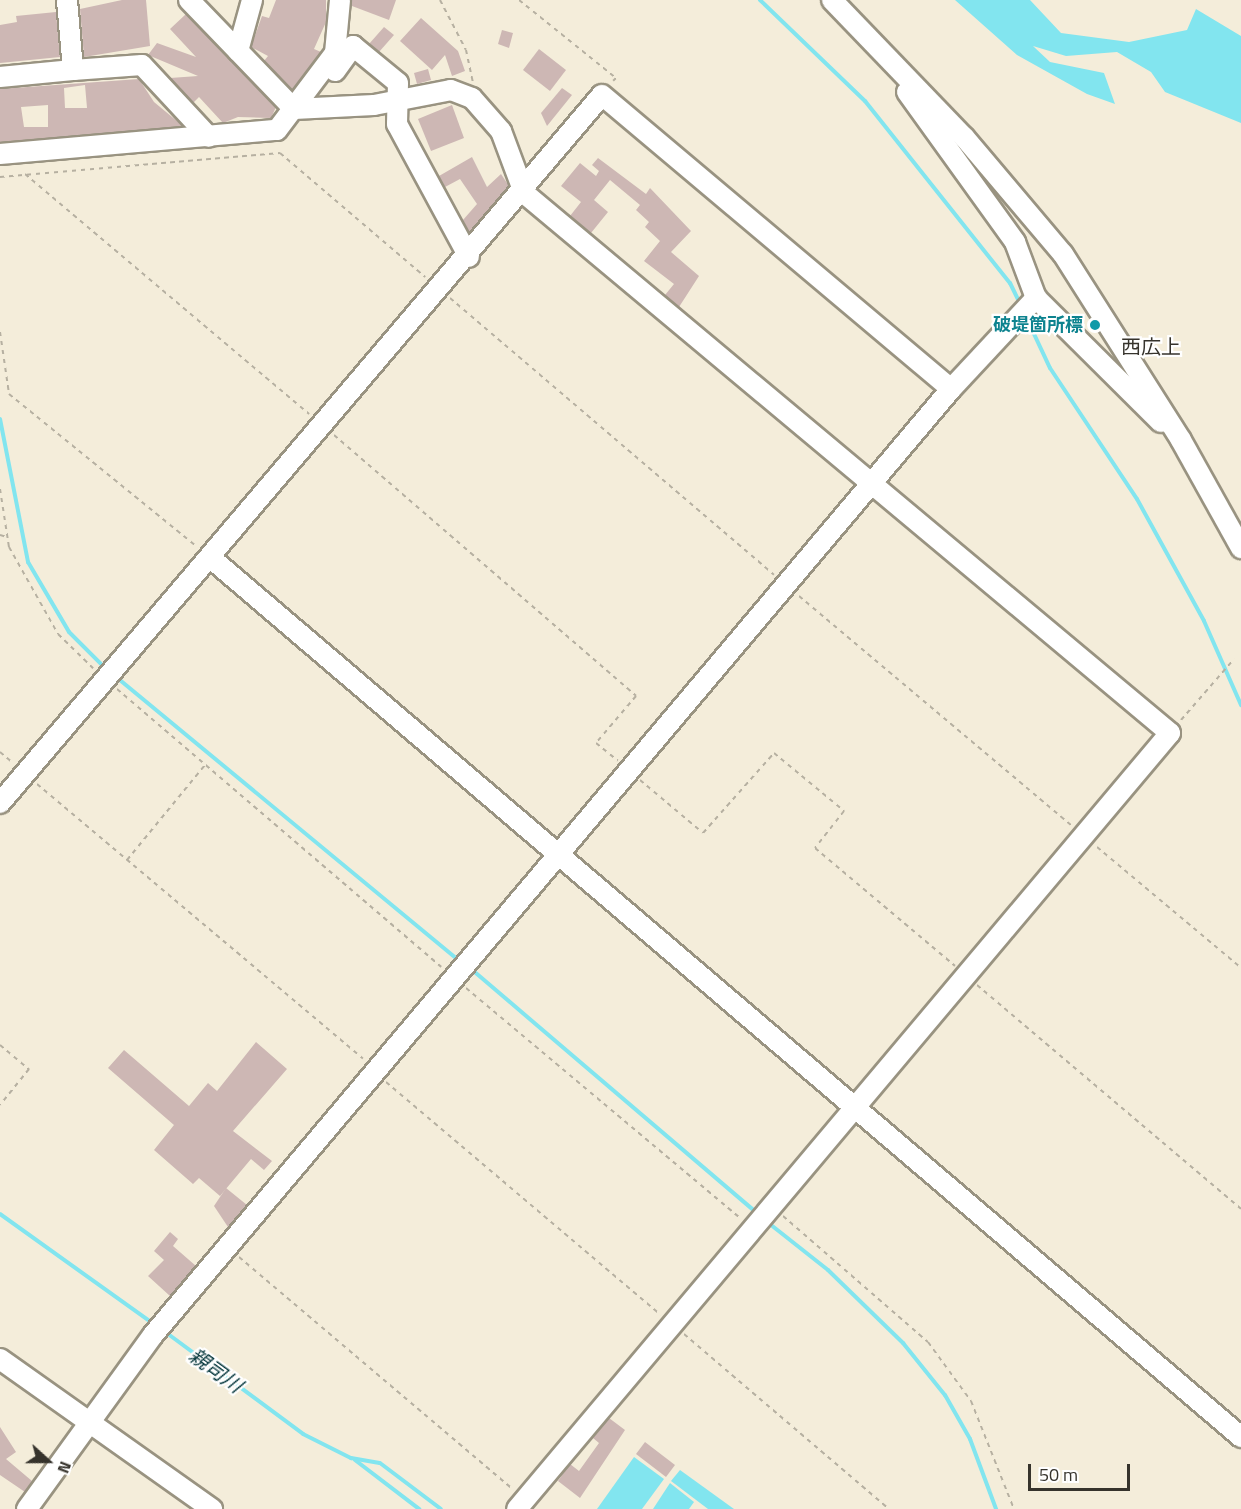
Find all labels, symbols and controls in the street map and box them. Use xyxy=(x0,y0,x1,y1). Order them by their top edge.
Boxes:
place label: 破堤箇所標 xyxy=(993,314,1083,336)
marker: 破堤箇所標 xyxy=(1088,318,1102,332)
district label: 西広上 xyxy=(1121,334,1181,358)
water label: 親司川 xyxy=(185,1343,247,1397)
north arrow xyxy=(18,1431,78,1491)
scale bar xyxy=(1031,1452,1133,1490)
text: N xyxy=(52,1458,78,1477)
text: 50 m xyxy=(1039,1461,1078,1488)

